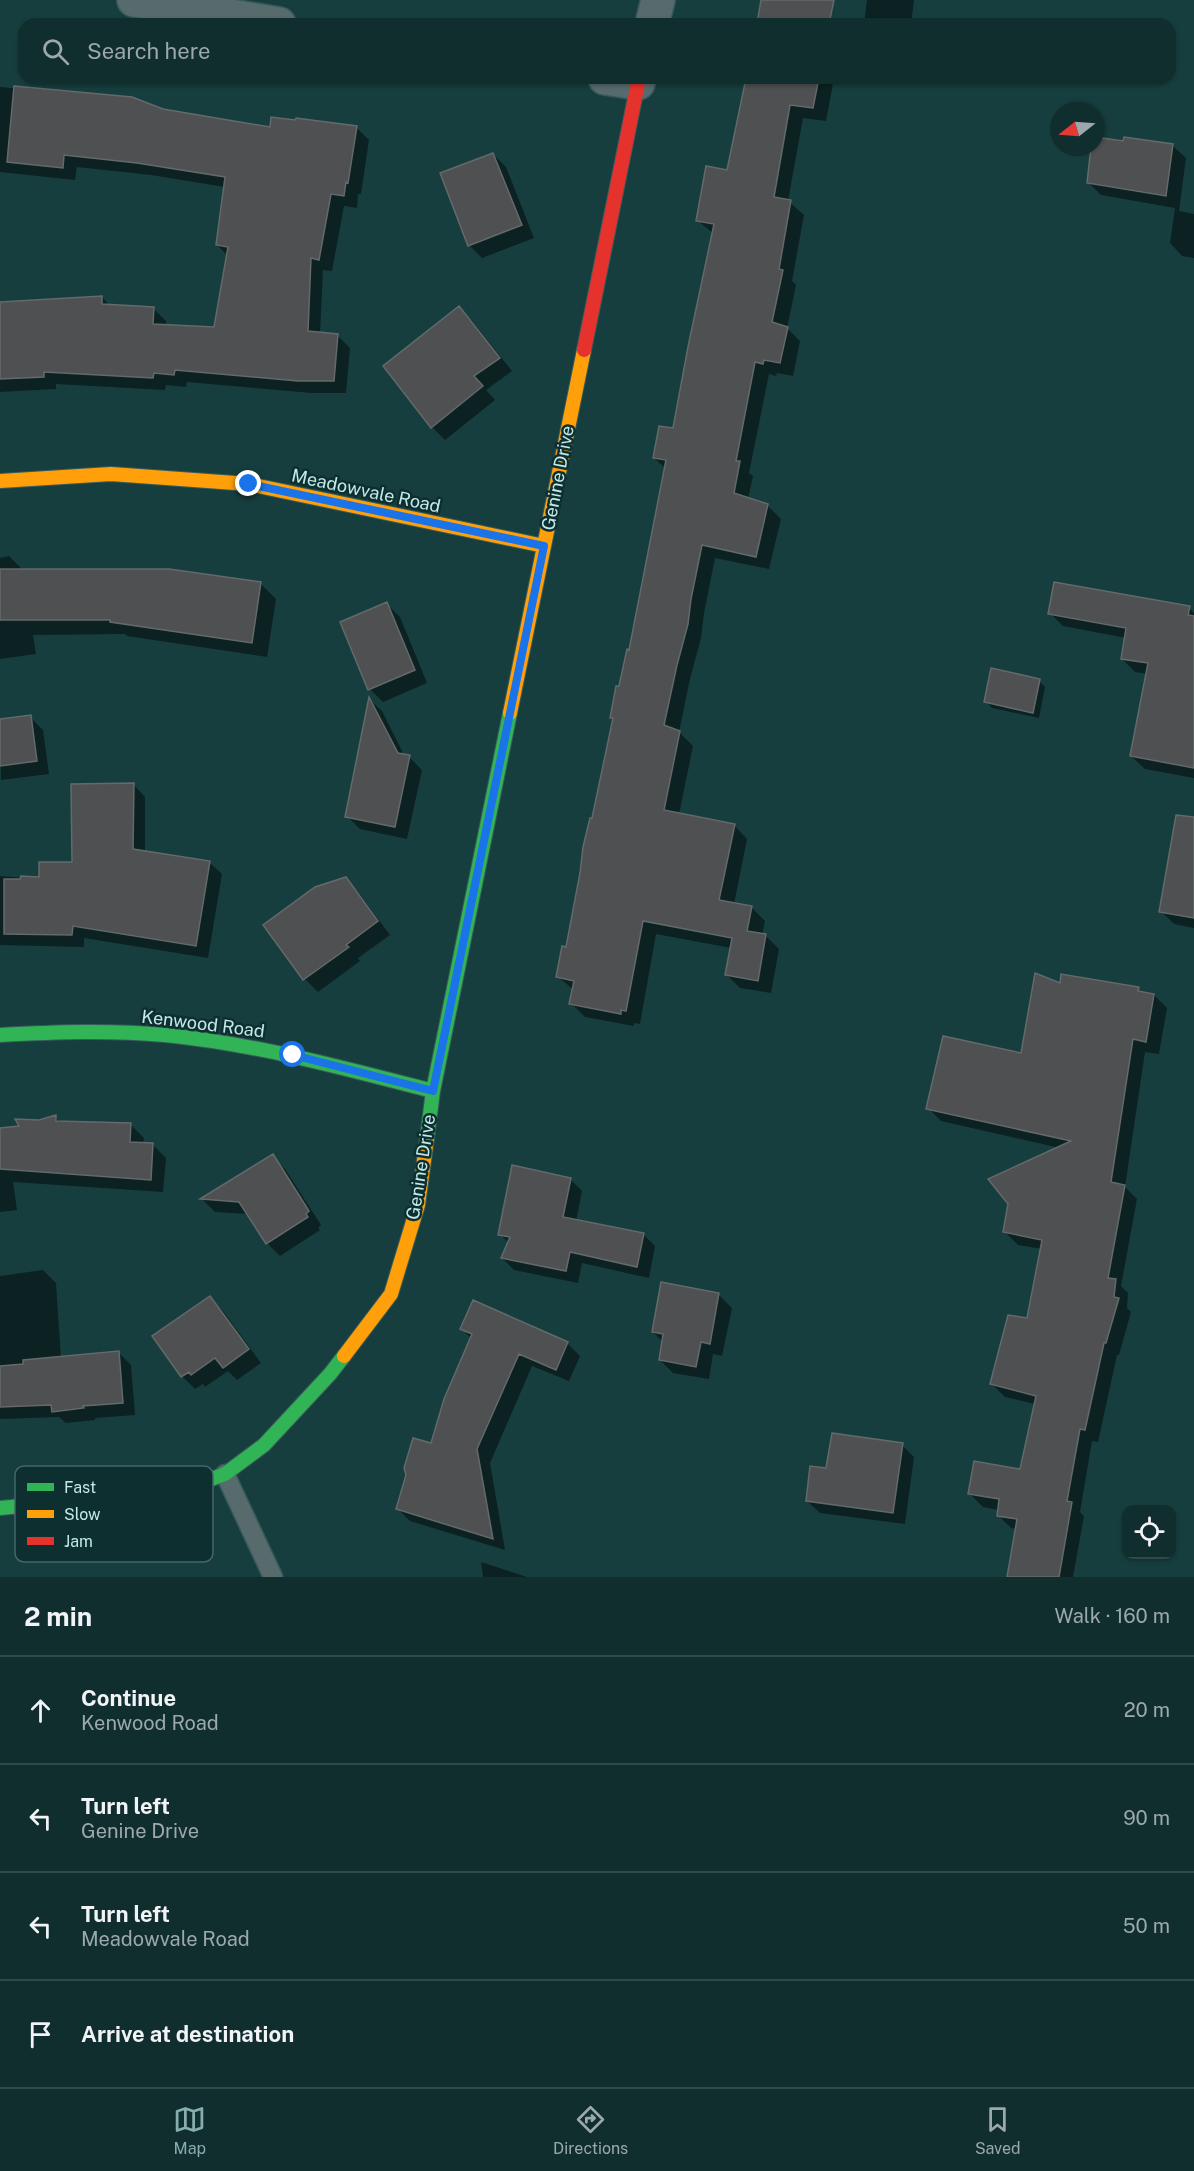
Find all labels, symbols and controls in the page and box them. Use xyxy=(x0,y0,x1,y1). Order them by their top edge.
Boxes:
search box xyxy=(18,18,1176,84)
icon: search xyxy=(39,35,72,68)
text: Search here xyxy=(87,38,211,64)
north arrow xyxy=(1050,102,1104,156)
street label: Genine Drive xyxy=(537,424,578,532)
street label: Meadowvale Road xyxy=(290,464,443,517)
route end xyxy=(235,470,261,496)
street label: Kenwood Road xyxy=(140,1006,266,1041)
route start xyxy=(279,1041,305,1067)
street label: Genine Drive xyxy=(402,1113,439,1221)
legend xyxy=(15,1466,213,1562)
text: Fast xyxy=(64,1478,96,1497)
text: Slow xyxy=(64,1505,101,1524)
map controls xyxy=(1122,1505,1176,1559)
button: locate xyxy=(1122,1505,1176,1559)
text: Jam xyxy=(64,1532,93,1551)
text: 2 min xyxy=(24,1601,92,1632)
text: Walk · 160 m xyxy=(1055,1604,1170,1628)
text: Continue xyxy=(81,1685,176,1711)
icon: ahead xyxy=(24,1694,57,1727)
text: 20 m xyxy=(1124,1698,1170,1722)
text: Kenwood Road xyxy=(81,1711,219,1735)
text: Turn left xyxy=(81,1793,170,1819)
icon: left xyxy=(24,1802,57,1835)
text: 90 m xyxy=(1123,1806,1170,1830)
text: Genine Drive xyxy=(81,1819,199,1843)
text: Turn left xyxy=(81,1901,170,1927)
icon: left xyxy=(24,1910,57,1943)
text: 50 m xyxy=(1123,1914,1170,1938)
text: Meadowvale Road xyxy=(81,1927,250,1951)
icon: arrive xyxy=(24,2018,57,2051)
text: Arrive at destination xyxy=(81,2021,294,2047)
tab: Map xyxy=(173,2103,206,2158)
tab: Directions xyxy=(553,2103,628,2158)
tab: Saved xyxy=(975,2103,1021,2158)

